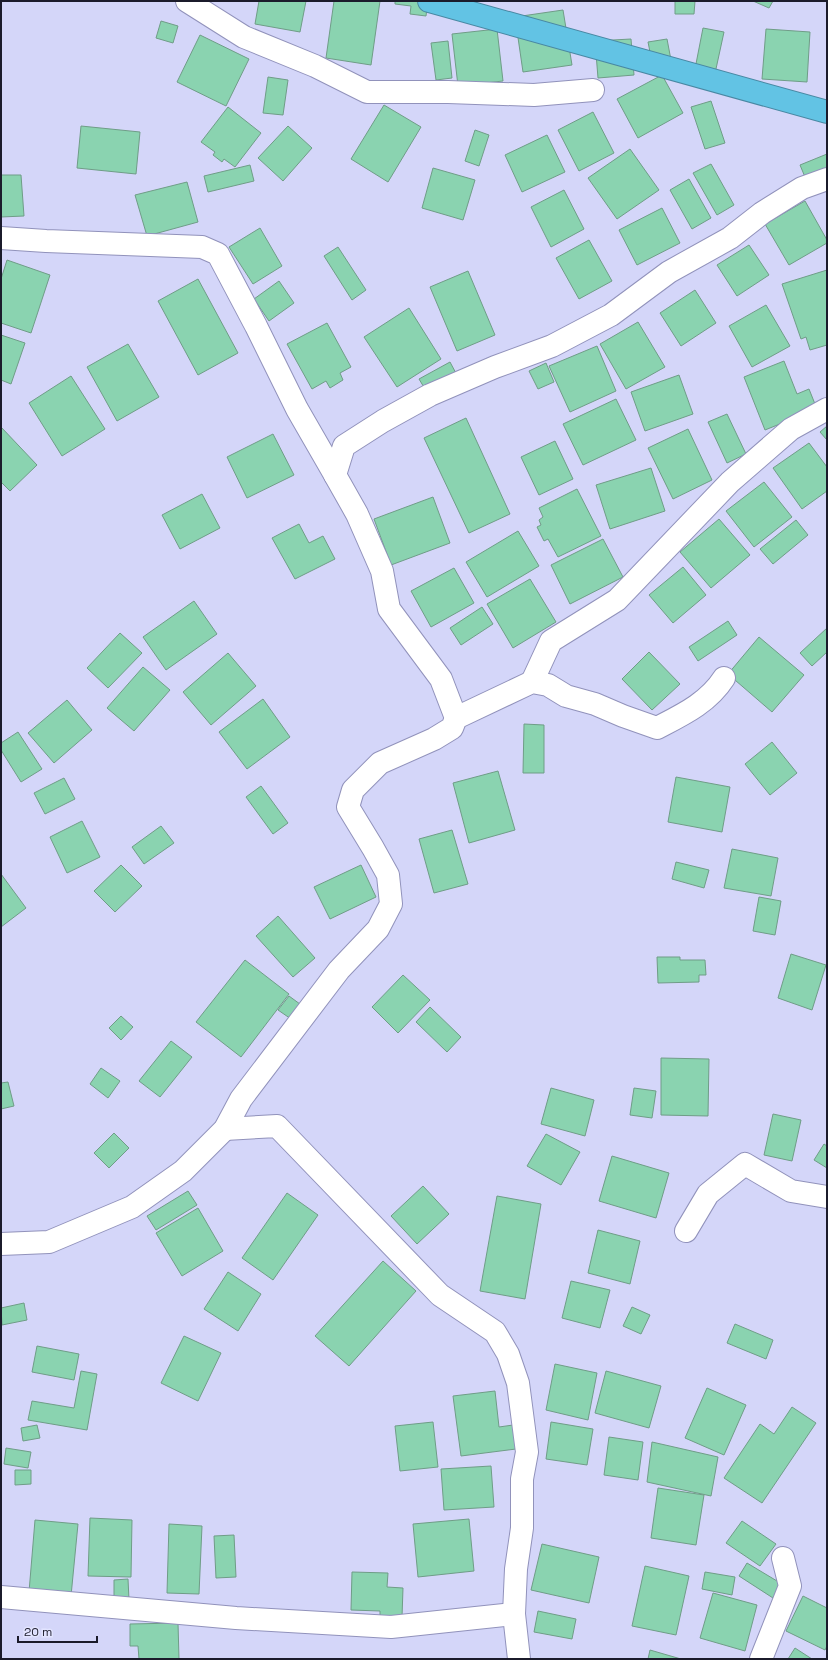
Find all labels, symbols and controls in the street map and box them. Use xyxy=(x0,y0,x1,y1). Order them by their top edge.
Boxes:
scale bar xyxy=(18,1618,97,1644)
text: 20 m xyxy=(24,1624,52,1640)

